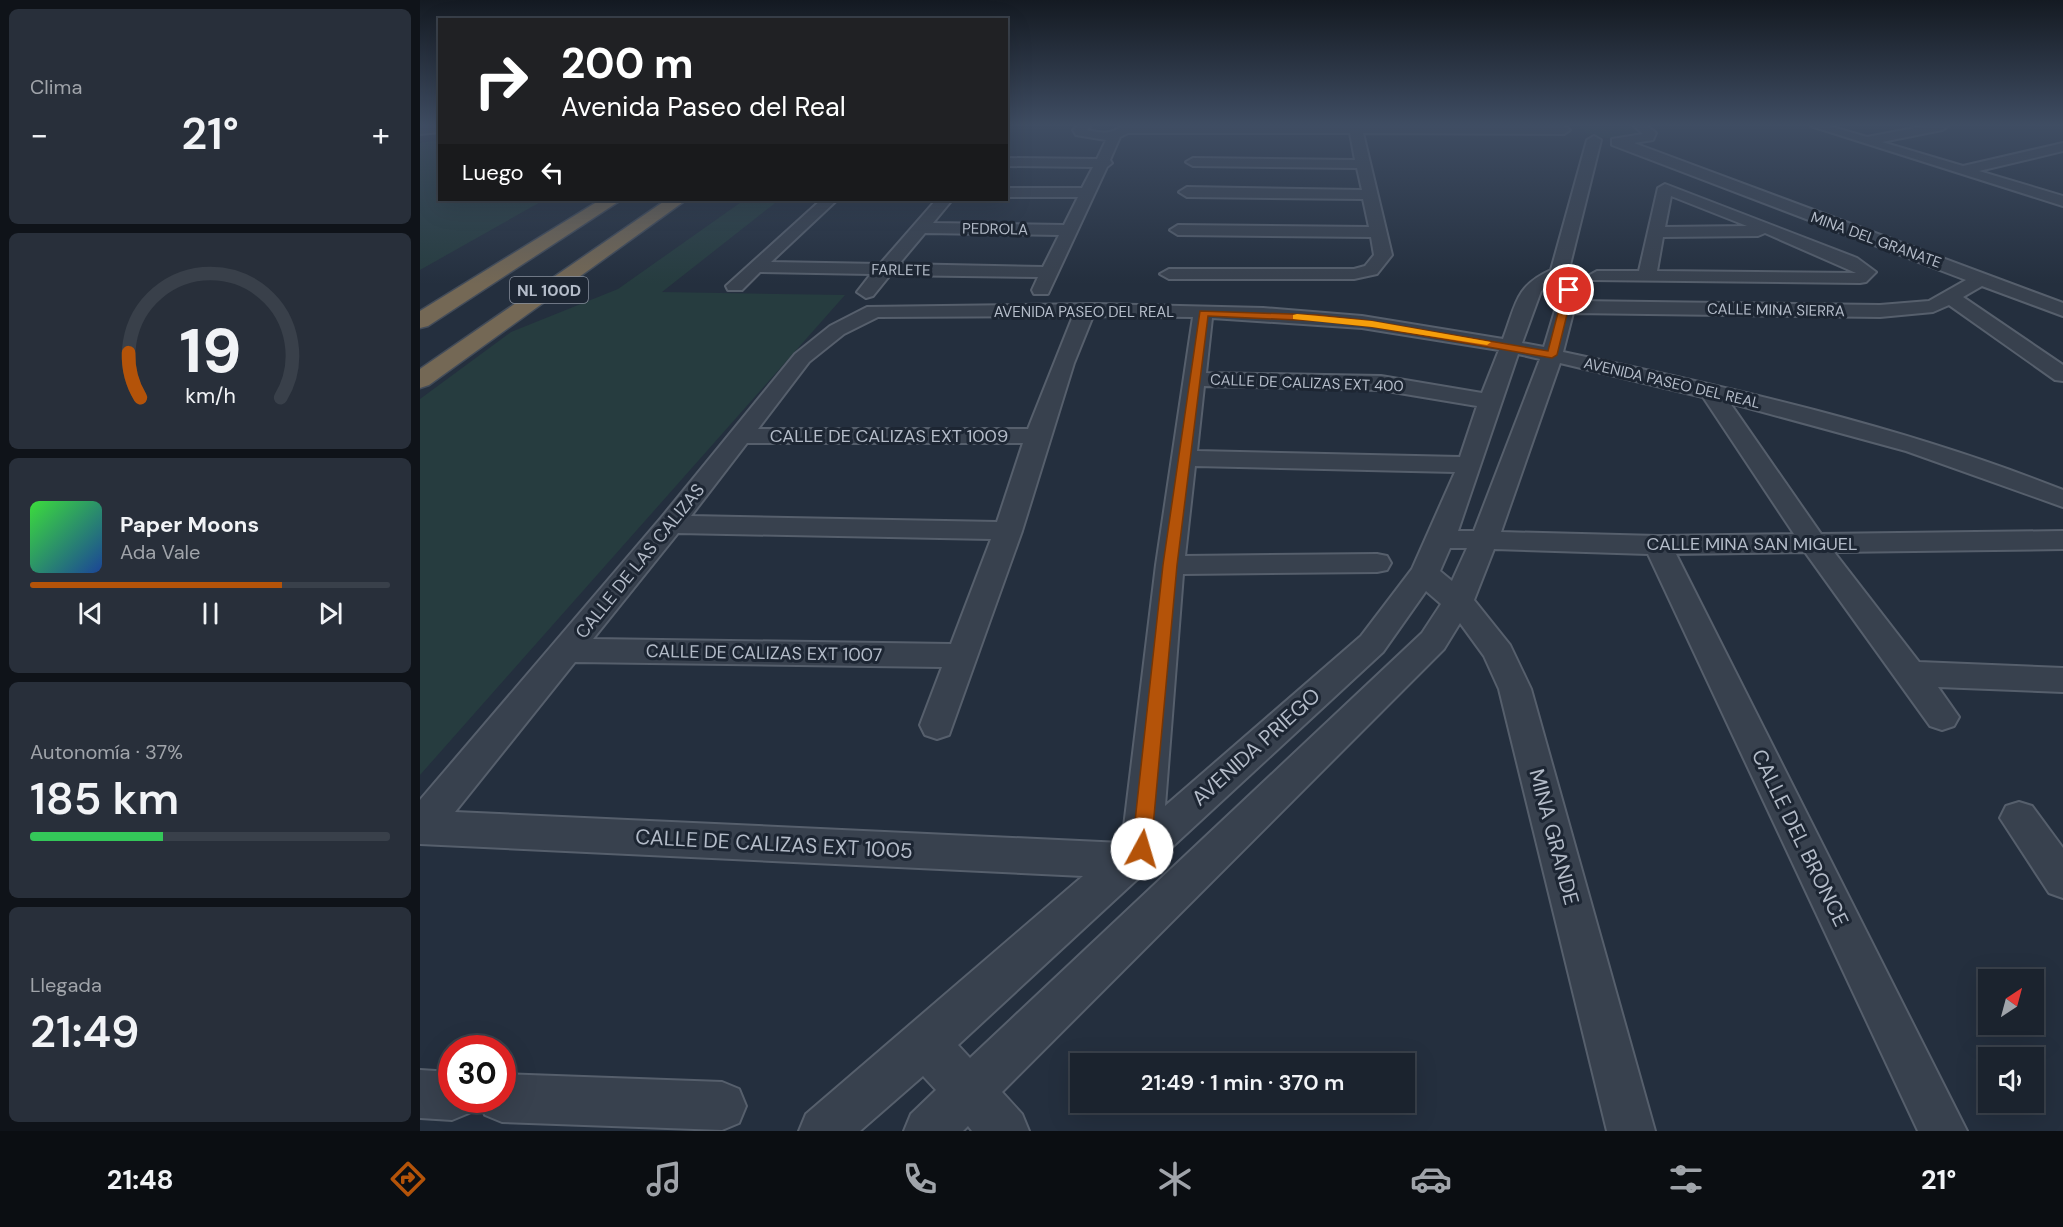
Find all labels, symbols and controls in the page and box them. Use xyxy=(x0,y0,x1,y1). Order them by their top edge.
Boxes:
text: 200 m xyxy=(561,36,694,91)
icon: right xyxy=(462,42,540,120)
text: Clima xyxy=(30,74,82,100)
text: Avenida Paseo del Real xyxy=(561,89,846,124)
text: 21° xyxy=(181,104,239,163)
text: − xyxy=(30,113,48,156)
text: + xyxy=(372,113,390,156)
icon: left xyxy=(536,156,569,189)
text: Luego xyxy=(462,158,524,187)
street label: MINA DEL GRANATE xyxy=(1808,207,1944,273)
street label: PEDROLA xyxy=(962,218,1028,240)
street label: FARLETE xyxy=(871,259,931,281)
pin xyxy=(1543,264,1594,315)
icon: arrive xyxy=(1552,273,1585,306)
road number: NL 100D xyxy=(510,277,588,303)
street label: CALLE MINA SIERRA xyxy=(1707,299,1845,321)
street label: AVENIDA PASEO DEL REAL xyxy=(994,302,1174,322)
text: 19 xyxy=(179,310,241,391)
street label: AVENIDA PASEO DEL REAL xyxy=(1582,353,1762,413)
street label: CALLE DE CALIZAS EXT 400 xyxy=(1210,370,1404,396)
text: km/h xyxy=(185,383,235,411)
street label: CALLE DE CALIZAS EXT 1009 xyxy=(770,424,1008,448)
street label: CALLE DE LAS CALIZAS xyxy=(570,479,710,643)
text: Paper Moons xyxy=(120,510,259,539)
street label: CALLE MINA SAN MIGUEL xyxy=(1646,532,1858,556)
text: Ada Vale xyxy=(120,539,200,565)
icon: previous xyxy=(74,597,107,630)
icon: pause xyxy=(194,597,227,630)
icon: next xyxy=(314,597,347,630)
street label: CALLE DE CALIZAS EXT 1007 xyxy=(646,639,882,667)
street label: AVENIDA PRIEGO xyxy=(1186,682,1326,812)
text: Autonomía · 37% xyxy=(30,739,183,765)
street label: CALLE DEL BRONCE xyxy=(1745,745,1855,931)
street label: MINA GRANDE xyxy=(1522,766,1586,908)
text: 185 km xyxy=(30,769,179,828)
position arrow xyxy=(1110,817,1174,881)
street label: CALLE DE CALIZAS EXT 1005 xyxy=(635,823,913,865)
north arrow xyxy=(1978,969,2044,1035)
map controls xyxy=(1978,969,2044,1113)
text: Llegada xyxy=(30,972,102,998)
text: 21:49 xyxy=(30,1002,140,1061)
speed limit sign: 30 xyxy=(438,1035,516,1113)
button: sound xyxy=(1978,1047,2044,1113)
text: 21:49 · 1 min · 370 m xyxy=(1141,1068,1344,1097)
icon: directions xyxy=(387,1158,429,1200)
icon: music xyxy=(643,1158,685,1200)
icon: phone xyxy=(899,1158,941,1200)
icon: climate xyxy=(1154,1158,1196,1200)
icon: car xyxy=(1410,1158,1452,1200)
icon: filters xyxy=(1665,1158,1707,1200)
text: 21:48 xyxy=(107,1162,174,1197)
text: 21° xyxy=(1921,1162,1956,1197)

